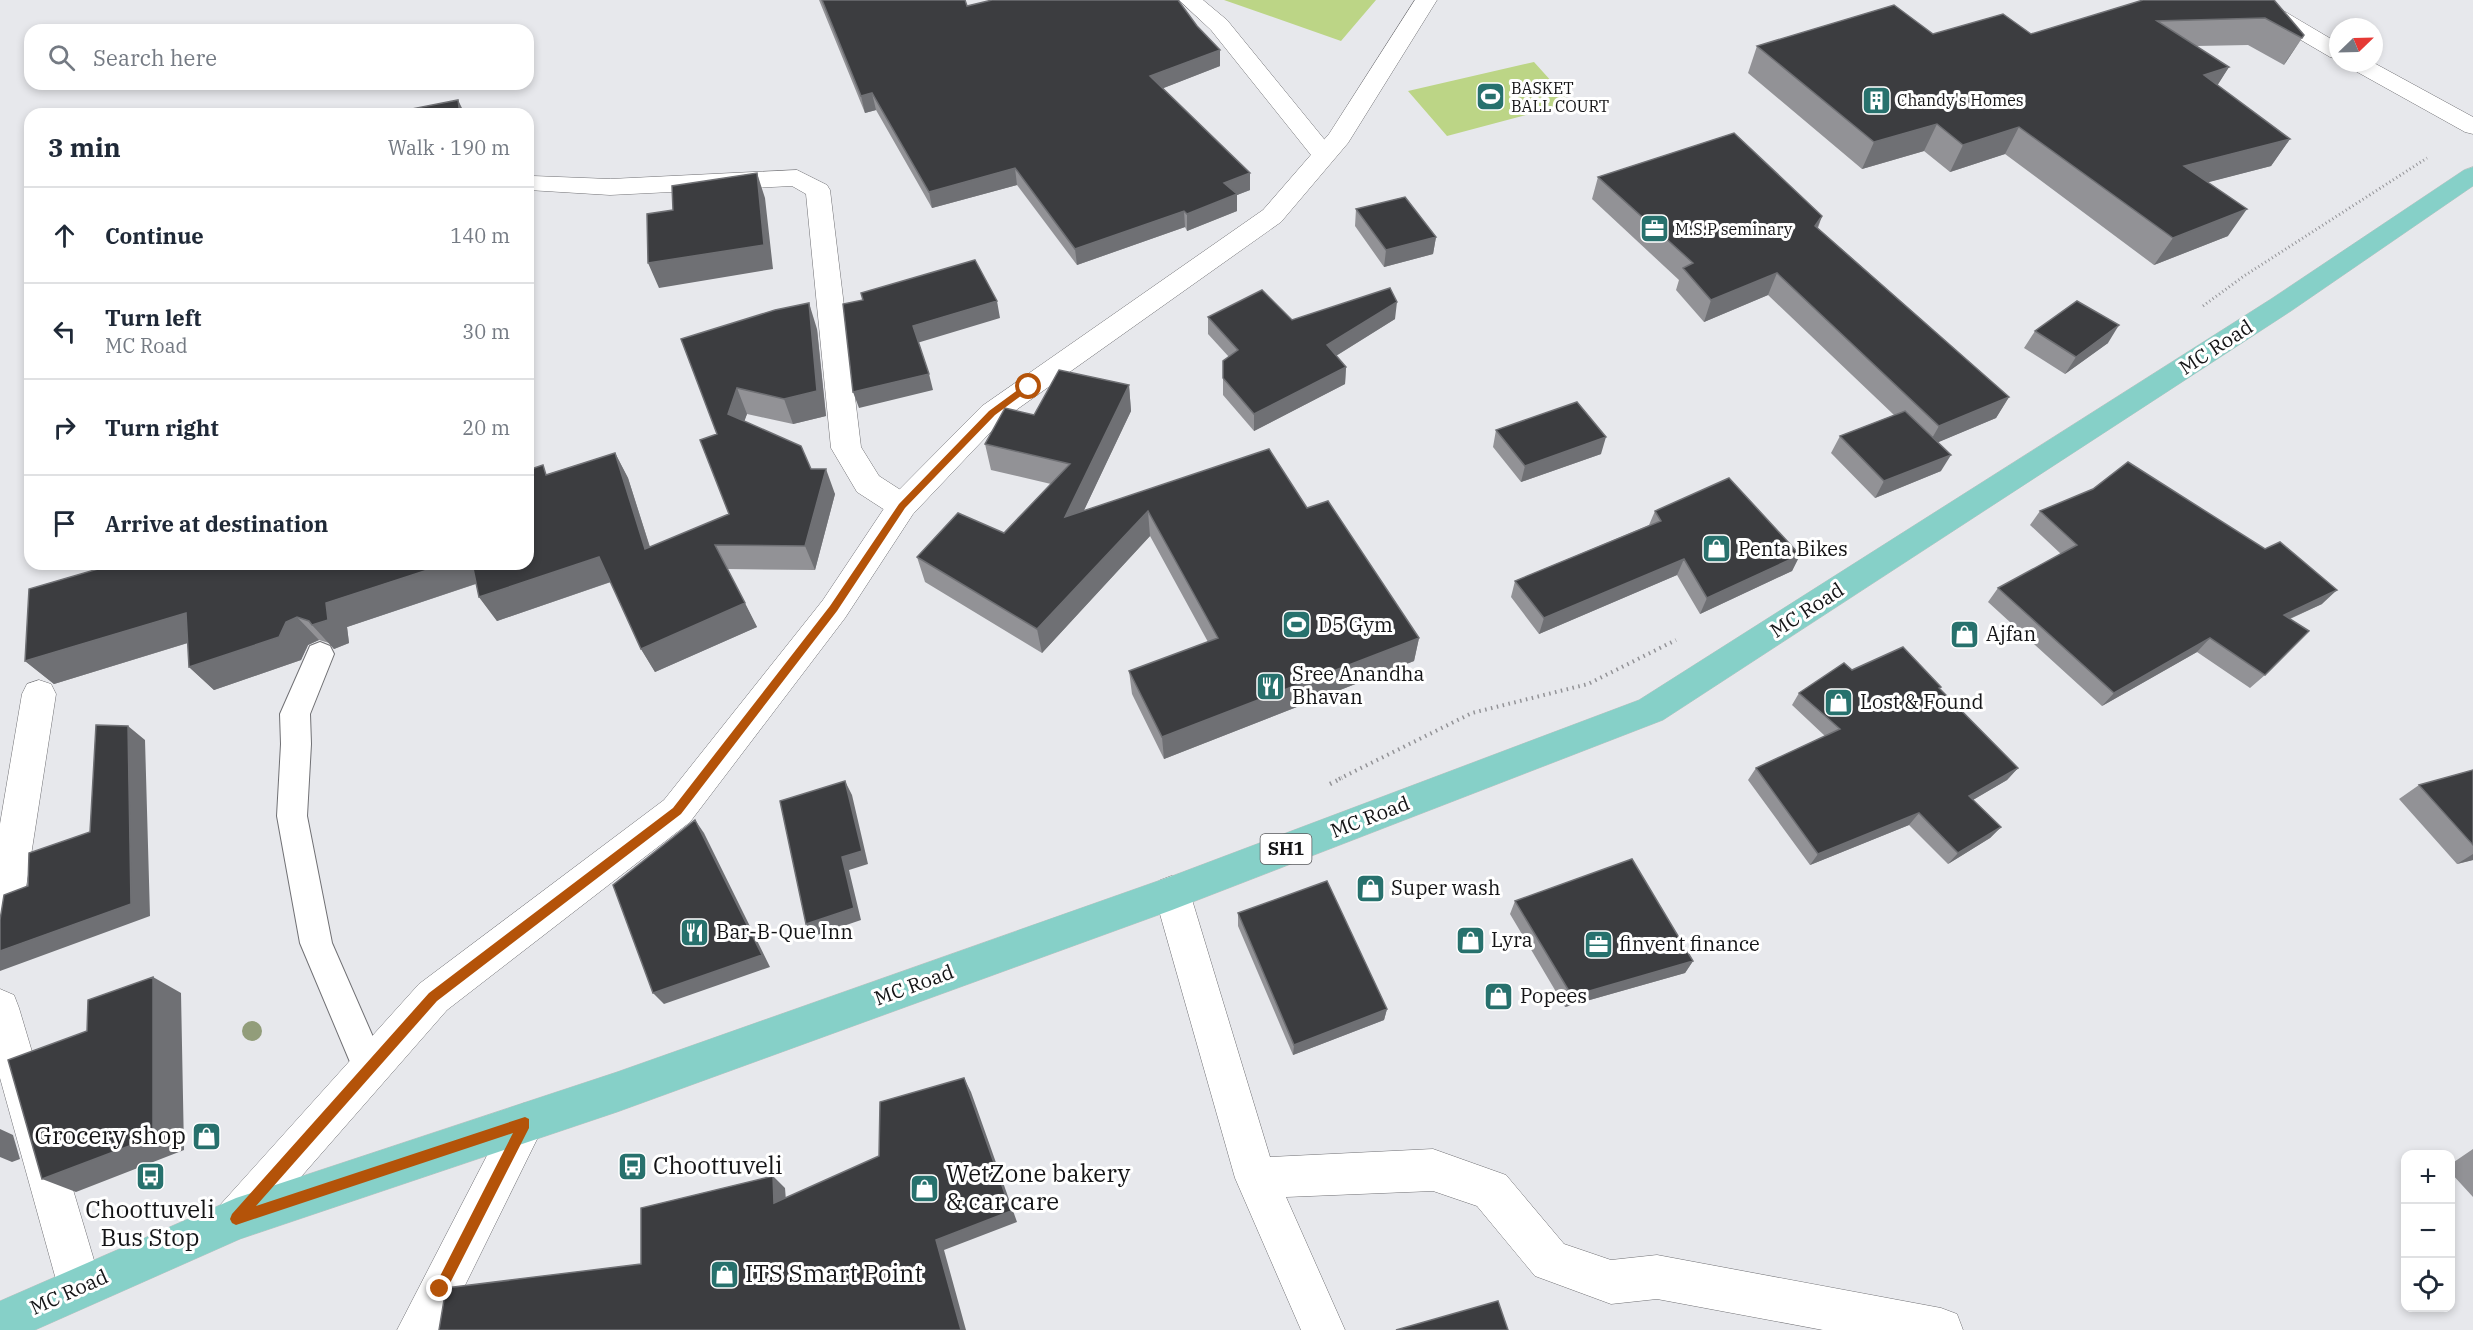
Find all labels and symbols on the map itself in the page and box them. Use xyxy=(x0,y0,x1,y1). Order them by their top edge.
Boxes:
north arrow xyxy=(2329,18,2383,72)
place label: BASKET BALL COURT xyxy=(1511,78,1609,116)
sports icon: BASKET BALL COURT xyxy=(1474,81,1506,113)
building icon: Chandy's Homes xyxy=(1860,84,1892,116)
place label: Chandy's Homes xyxy=(1897,90,2024,110)
office icon: M.S.P seminary xyxy=(1638,213,1670,245)
place label: M.S.P seminary xyxy=(1675,219,1793,239)
street label: MC Road xyxy=(2174,313,2258,380)
route start xyxy=(1015,373,1041,399)
shop icon: Penta Bikes xyxy=(1701,533,1733,565)
place label: Penta Bikes xyxy=(1738,535,1848,562)
street label: MC Road xyxy=(1765,576,1849,643)
sports icon: D5 Gym xyxy=(1281,609,1313,641)
place label: D5 Gym xyxy=(1318,611,1393,638)
shop icon: Ajfan xyxy=(1949,618,1981,650)
place label: Ajfan xyxy=(1986,620,2037,647)
place label: Sree Anandha Bhavan xyxy=(1292,660,1425,710)
restaurant icon: Sree Anandha Bhavan xyxy=(1255,670,1287,702)
shop icon: Lost & Found xyxy=(1823,686,1855,718)
place label: Lost & Found xyxy=(1860,688,1984,715)
street label: MC Road xyxy=(1326,789,1413,844)
road number: SH1 xyxy=(1260,834,1312,864)
shop icon: Super wash xyxy=(1354,872,1386,904)
place label: Super wash xyxy=(1391,874,1500,901)
restaurant icon: Bar-B-Que Inn xyxy=(679,916,711,948)
place label: Bar-B-Que Inn xyxy=(716,918,853,945)
shop icon: Lyra xyxy=(1454,924,1486,956)
place label: Lyra xyxy=(1491,926,1533,953)
office icon: finvent finance xyxy=(1582,928,1614,960)
place label: finvent finance xyxy=(1619,930,1760,957)
street label: MC Road xyxy=(870,958,957,1011)
shop icon: Popees xyxy=(1483,980,1515,1012)
place label: Popees xyxy=(1520,982,1587,1009)
place label: Grocery shop xyxy=(35,1119,186,1151)
shop icon: Grocery shop xyxy=(191,1120,223,1152)
place label: Choottuveli xyxy=(653,1149,783,1181)
bus stop icon: Choottuveli xyxy=(616,1150,648,1182)
place label: WetZone bakery & car care xyxy=(946,1157,1131,1217)
bus stop icon: Choottuveli Bus Stop xyxy=(134,1161,166,1193)
shop icon: WetZone bakery & car care xyxy=(909,1172,941,1204)
place label: Choottuveli Bus Stop xyxy=(85,1193,215,1253)
place label: ITS Smart Point xyxy=(745,1257,923,1289)
shop icon: ITS Smart Point xyxy=(708,1258,740,1290)
street label: MC Road xyxy=(26,1262,112,1321)
route end xyxy=(426,1275,452,1301)

